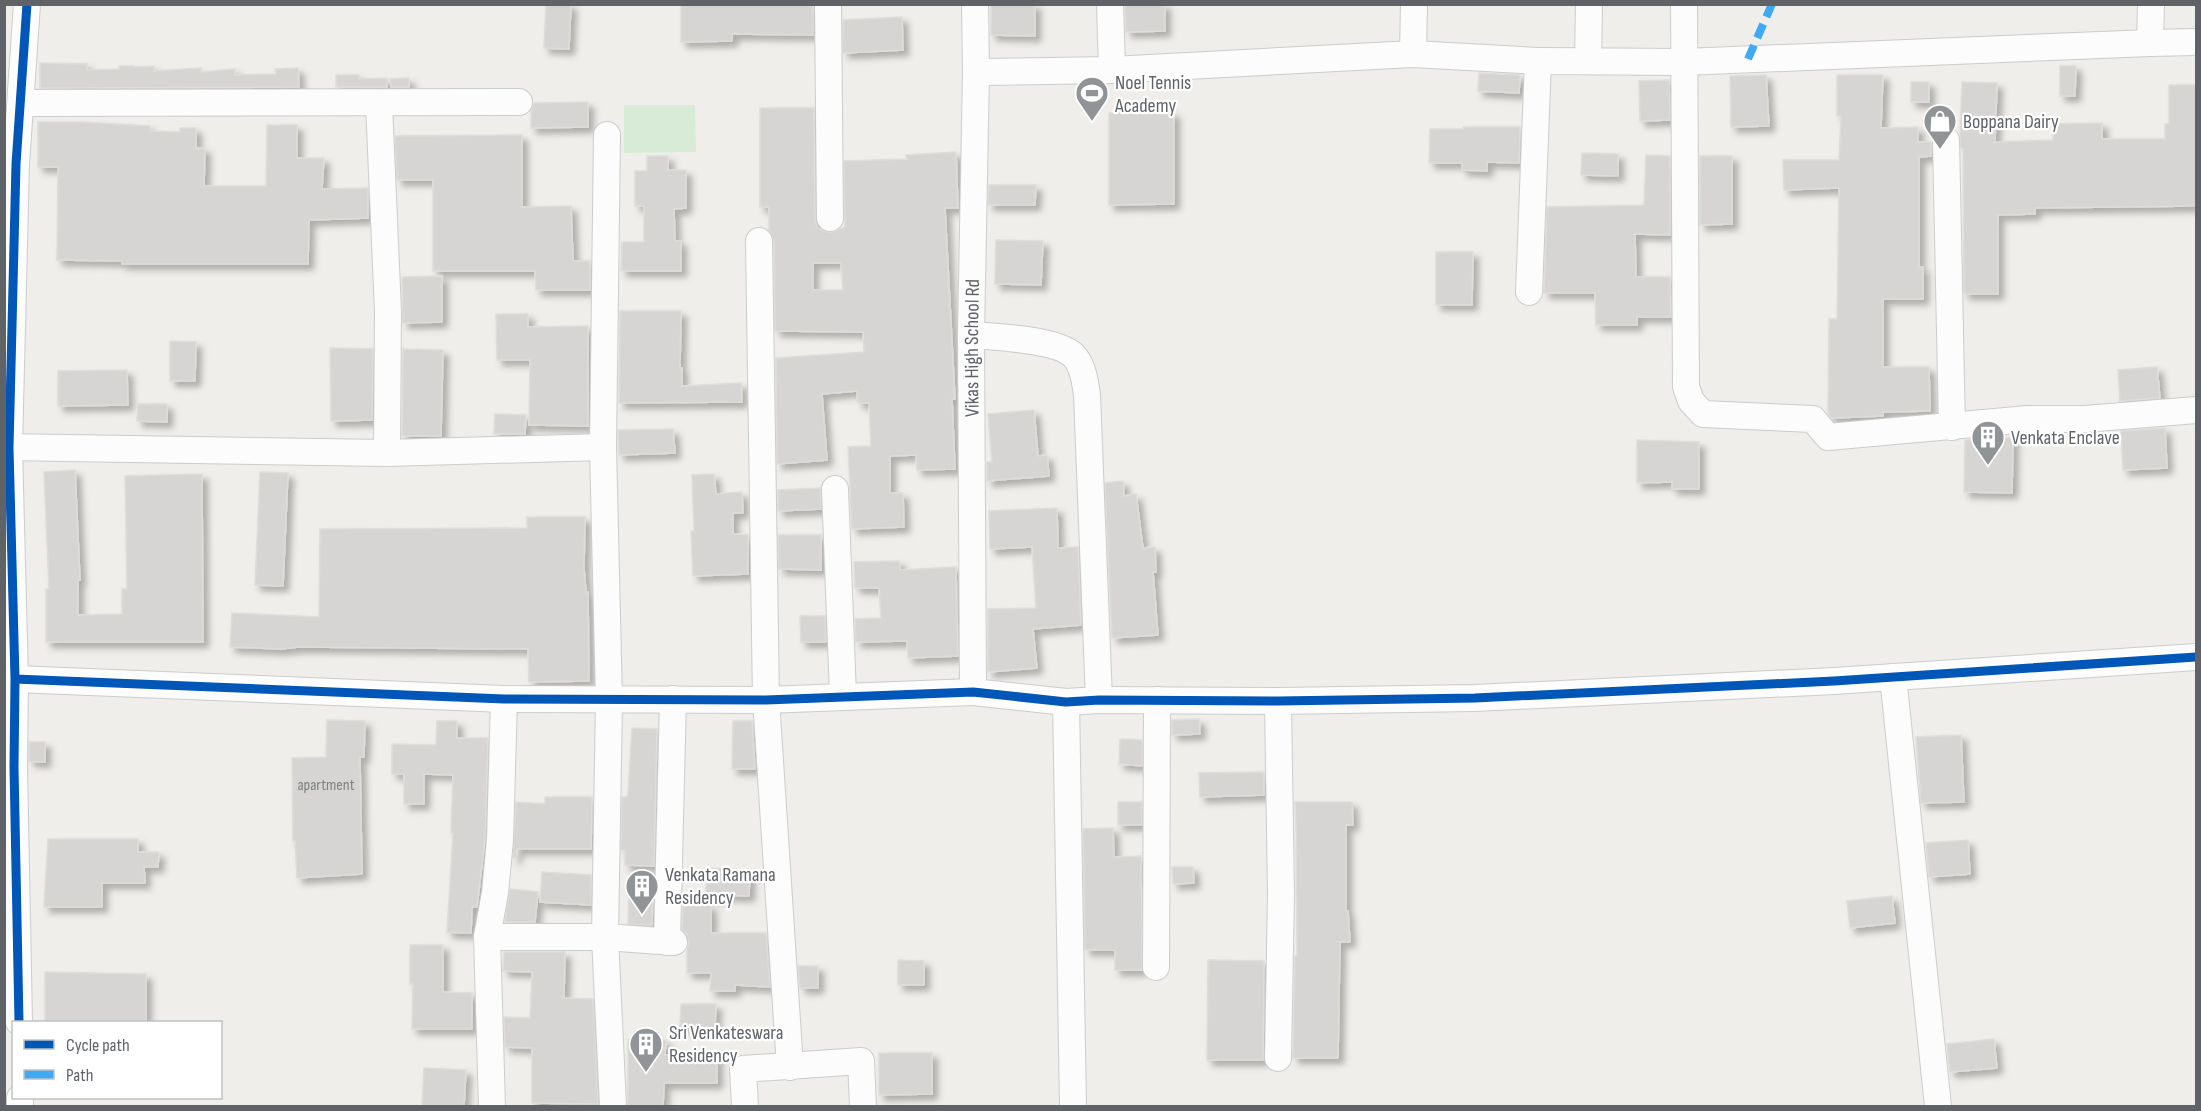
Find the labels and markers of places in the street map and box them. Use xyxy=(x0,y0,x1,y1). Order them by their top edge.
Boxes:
place label: Noel Tennis Academy xyxy=(1114,71,1191,118)
sports icon: Noel Tennis Academy xyxy=(1074,75,1110,122)
shop icon: Boppana Dairy xyxy=(1922,103,1958,150)
place label: Boppana Dairy xyxy=(1963,110,2059,134)
building icon: Venkata Enclave xyxy=(1970,419,2006,466)
place label: Venkata Enclave xyxy=(2011,426,2120,450)
place label: Venkata Ramana Residency xyxy=(665,863,776,910)
building icon: Venkata Ramana Residency xyxy=(624,868,660,915)
place label: Sri Venkateswara Residency xyxy=(669,1021,783,1068)
building icon: Sri Venkateswara Residency xyxy=(628,1026,664,1073)

